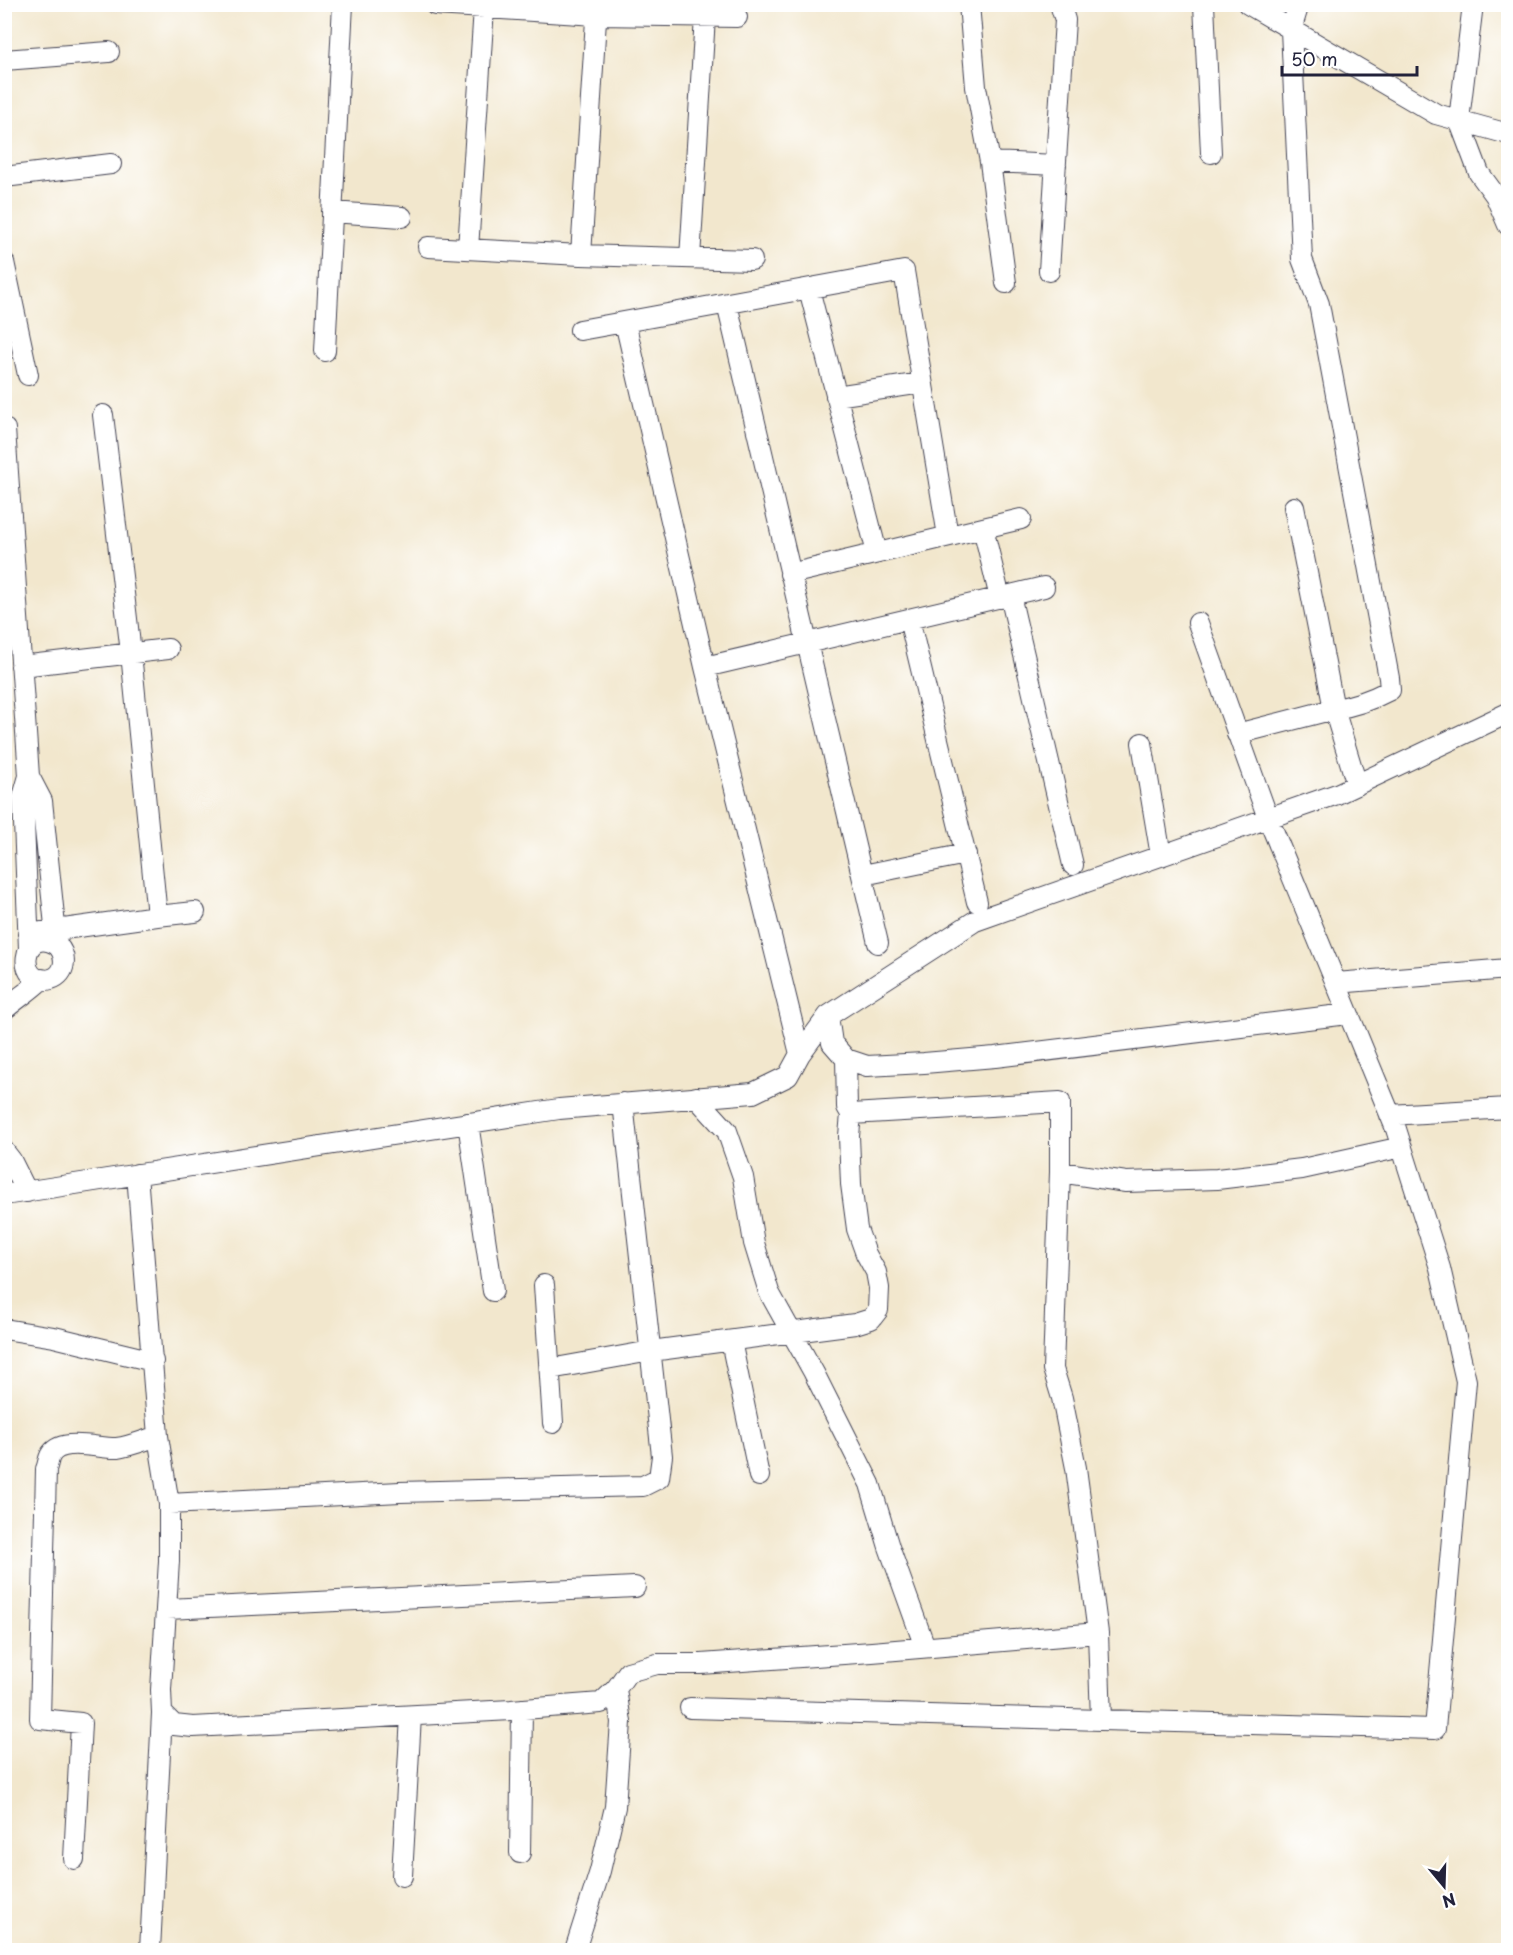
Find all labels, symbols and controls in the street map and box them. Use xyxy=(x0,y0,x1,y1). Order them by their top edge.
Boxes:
scale bar xyxy=(1282,39,1417,77)
text: 50 m xyxy=(1291,45,1338,72)
north arrow xyxy=(1414,1856,1474,1916)
text: N xyxy=(1439,1888,1459,1915)

